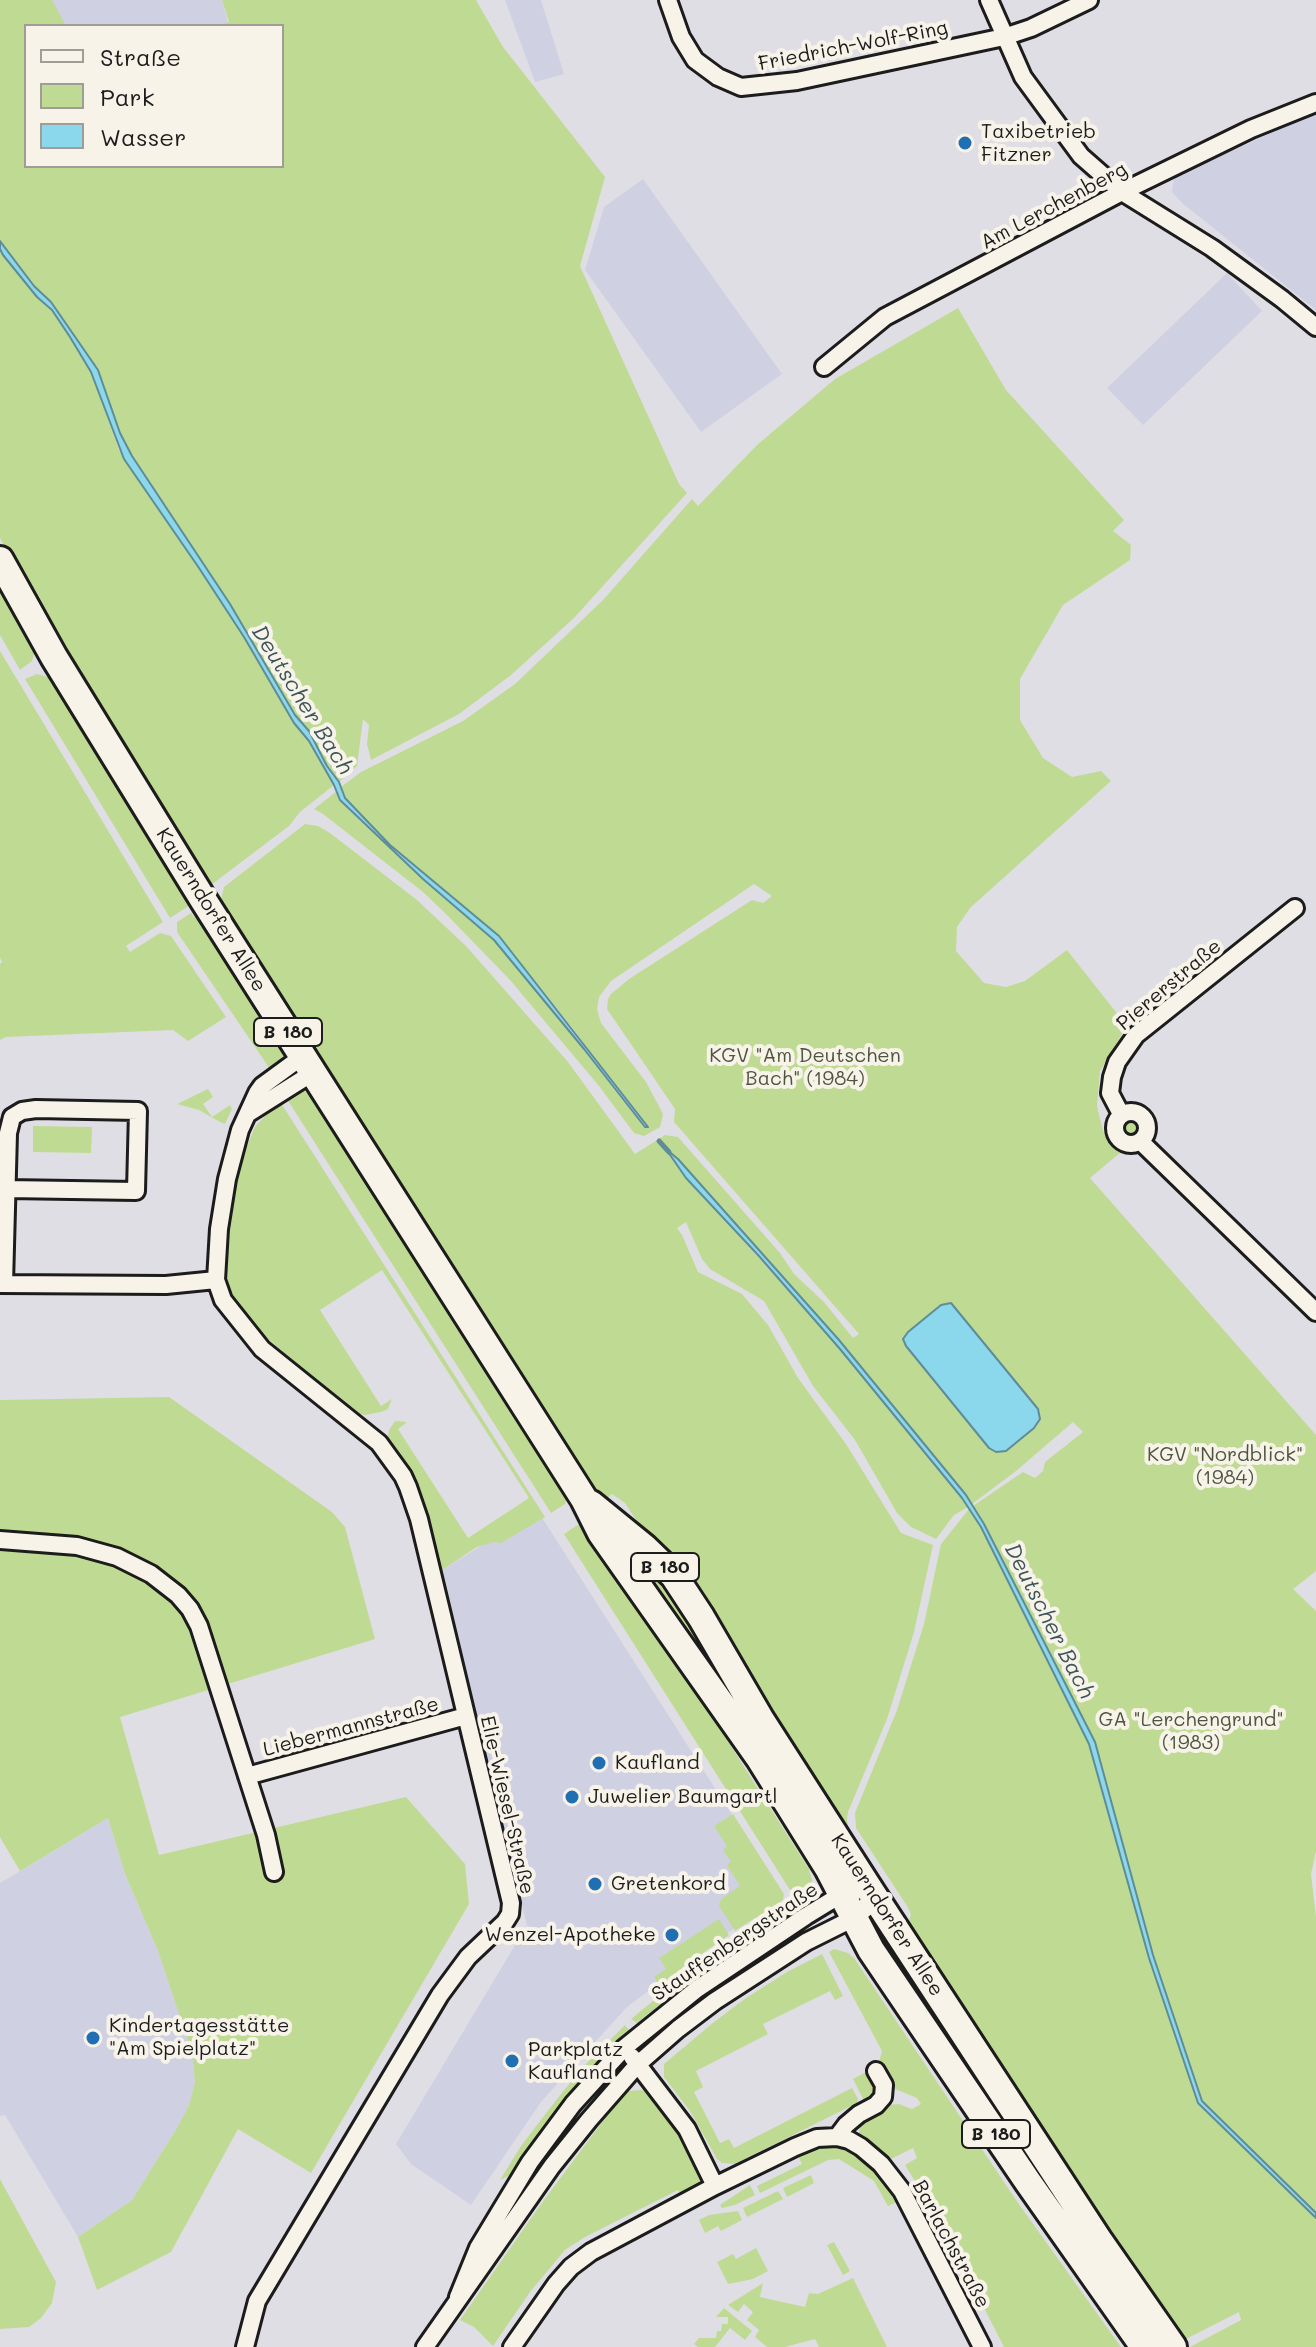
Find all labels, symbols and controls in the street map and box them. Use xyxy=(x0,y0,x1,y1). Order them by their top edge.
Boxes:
street label: Friedrich-Wolf-Ring xyxy=(756,16,950,76)
legend xyxy=(24,24,284,168)
text: Straße xyxy=(100,41,181,72)
text: Park xyxy=(100,81,154,112)
place label: Taxibetrieb Fitzner xyxy=(981,120,1096,167)
text: Wasser xyxy=(100,121,186,152)
marker: Taxibetrieb Fitzner xyxy=(956,134,974,152)
street label: Am Lerchenberg xyxy=(977,157,1131,255)
water label: Deutscher Bach xyxy=(246,621,358,779)
street label: Kauerndorfer Allee xyxy=(151,824,271,996)
street label: Piererstraße xyxy=(1112,934,1226,1036)
road number: B 180 xyxy=(254,1018,322,1046)
park label: KGV "Am Deutschen Bach" (1984) xyxy=(709,1044,901,1091)
park label: KGV "Nordblick" (1984) xyxy=(1147,1443,1303,1490)
water label: Deutscher Bach xyxy=(998,1539,1100,1703)
road number: B 180 xyxy=(631,1553,699,1581)
street label: Liebermannstraße xyxy=(261,1692,441,1762)
park label: GA "Lerchengrund" (1983) xyxy=(1099,1708,1283,1755)
street label: Elie-Wiesel-Straße xyxy=(475,1713,539,1897)
place label: Kaufland xyxy=(615,1751,700,1775)
marker: Kaufland xyxy=(590,1754,608,1772)
place label: Juwelier Baumgartl xyxy=(588,1785,777,1809)
marker: Juwelier Baumgartl xyxy=(563,1788,581,1806)
street label: Kauerndorfer Allee xyxy=(826,1829,948,2001)
place label: Gretenkord xyxy=(611,1872,726,1896)
marker: Gretenkord xyxy=(586,1875,604,1893)
street label: Stauffenbergstraße xyxy=(647,1877,823,2007)
place label: Wenzel-Apotheke xyxy=(485,1923,656,1947)
marker: Wenzel-Apotheke xyxy=(663,1926,681,1944)
place label: Kindertagesstätte "Am Spielplatz" xyxy=(109,2014,289,2061)
marker: Kindertagesstätte "Am Spielplatz" xyxy=(84,2029,102,2047)
place label: Parkplatz Kaufland xyxy=(528,2038,623,2085)
marker: Parkplatz Kaufland xyxy=(503,2052,521,2070)
road number: B 180 xyxy=(962,2120,1030,2148)
street label: Barlachstraße xyxy=(907,2176,995,2312)

